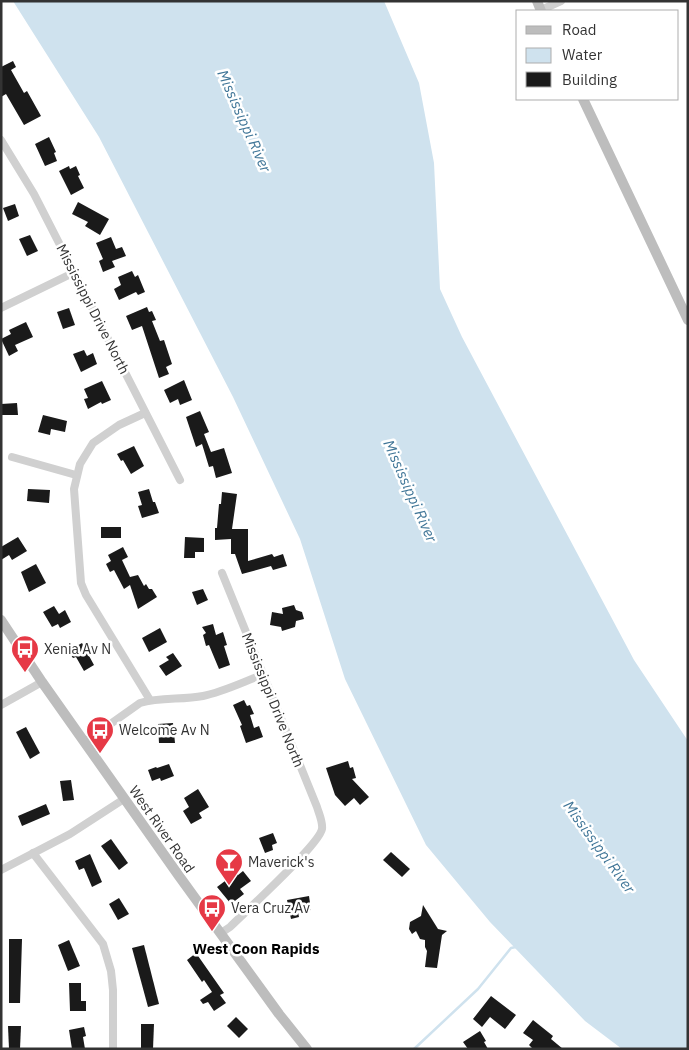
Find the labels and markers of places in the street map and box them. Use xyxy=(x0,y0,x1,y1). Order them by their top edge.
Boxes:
bus stop icon: Xenia Av N xyxy=(10,634,40,673)
place label: Xenia Av N xyxy=(44,640,111,658)
bus stop icon: Welcome Av N xyxy=(85,715,115,754)
place label: Welcome Av N xyxy=(119,721,210,739)
bar icon: Maverick's xyxy=(214,847,244,886)
place label: Maverick's xyxy=(248,853,315,871)
bus stop icon: Vera Cruz Av xyxy=(197,893,227,932)
place label: Vera Cruz Av xyxy=(231,899,310,917)

